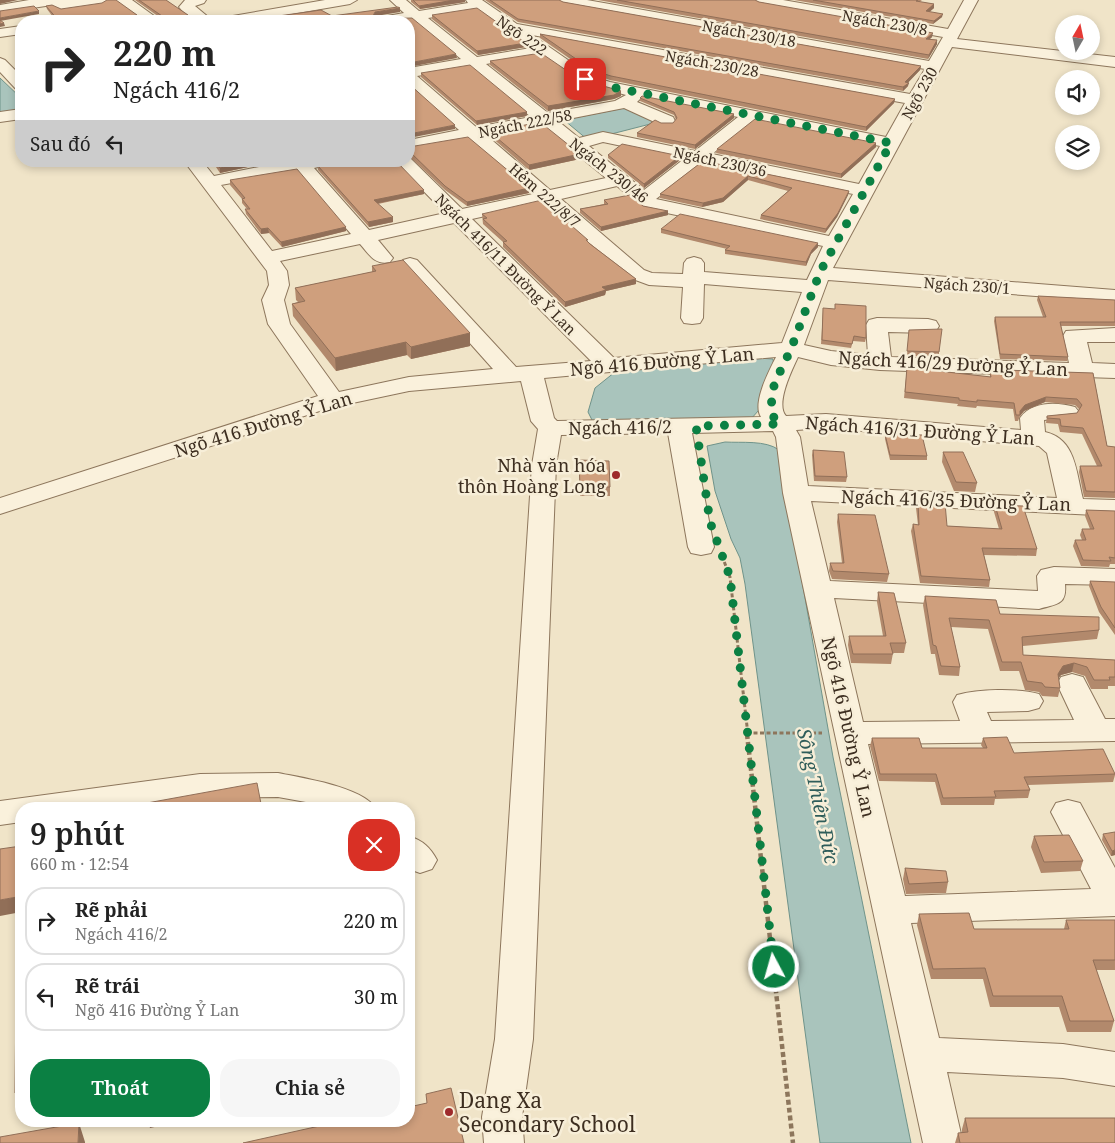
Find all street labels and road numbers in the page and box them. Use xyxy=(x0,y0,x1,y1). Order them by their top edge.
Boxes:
street label: Ngách 230/8 xyxy=(841,5,929,39)
street label: Ngõ 222 xyxy=(493,10,551,60)
street label: Ngách 230/18 xyxy=(700,15,798,51)
street label: Ngách 230/28 xyxy=(663,45,761,81)
street label: Ngõ 230 xyxy=(896,63,942,123)
street label: Ngách 222/58 xyxy=(476,104,574,142)
street label: Ngách 230/46 xyxy=(565,133,653,207)
street label: Ngách 230/36 xyxy=(671,141,769,181)
street label: Hẻm 222/8/7 xyxy=(505,158,585,232)
street label: Ngách 416/11 Đường Ỷ Lan xyxy=(431,189,581,339)
street label: Ngách 230/1 xyxy=(923,272,1011,298)
street label: Ngõ 416 Đường Ỷ Lan xyxy=(569,341,755,381)
street label: Ngách 416/29 Đường Ỷ Lan xyxy=(837,345,1069,381)
street label: Ngõ 416 Đường Ỷ Lan xyxy=(171,385,355,462)
street label: Ngách 416/31 Đường Ỷ Lan xyxy=(804,410,1036,450)
street label: Ngách 416/2 xyxy=(568,414,672,440)
street label: Ngách 416/35 Đường Ỷ Lan xyxy=(841,484,1072,516)
street label: Ngõ 416 Đường Ỷ Lan xyxy=(817,634,882,820)

